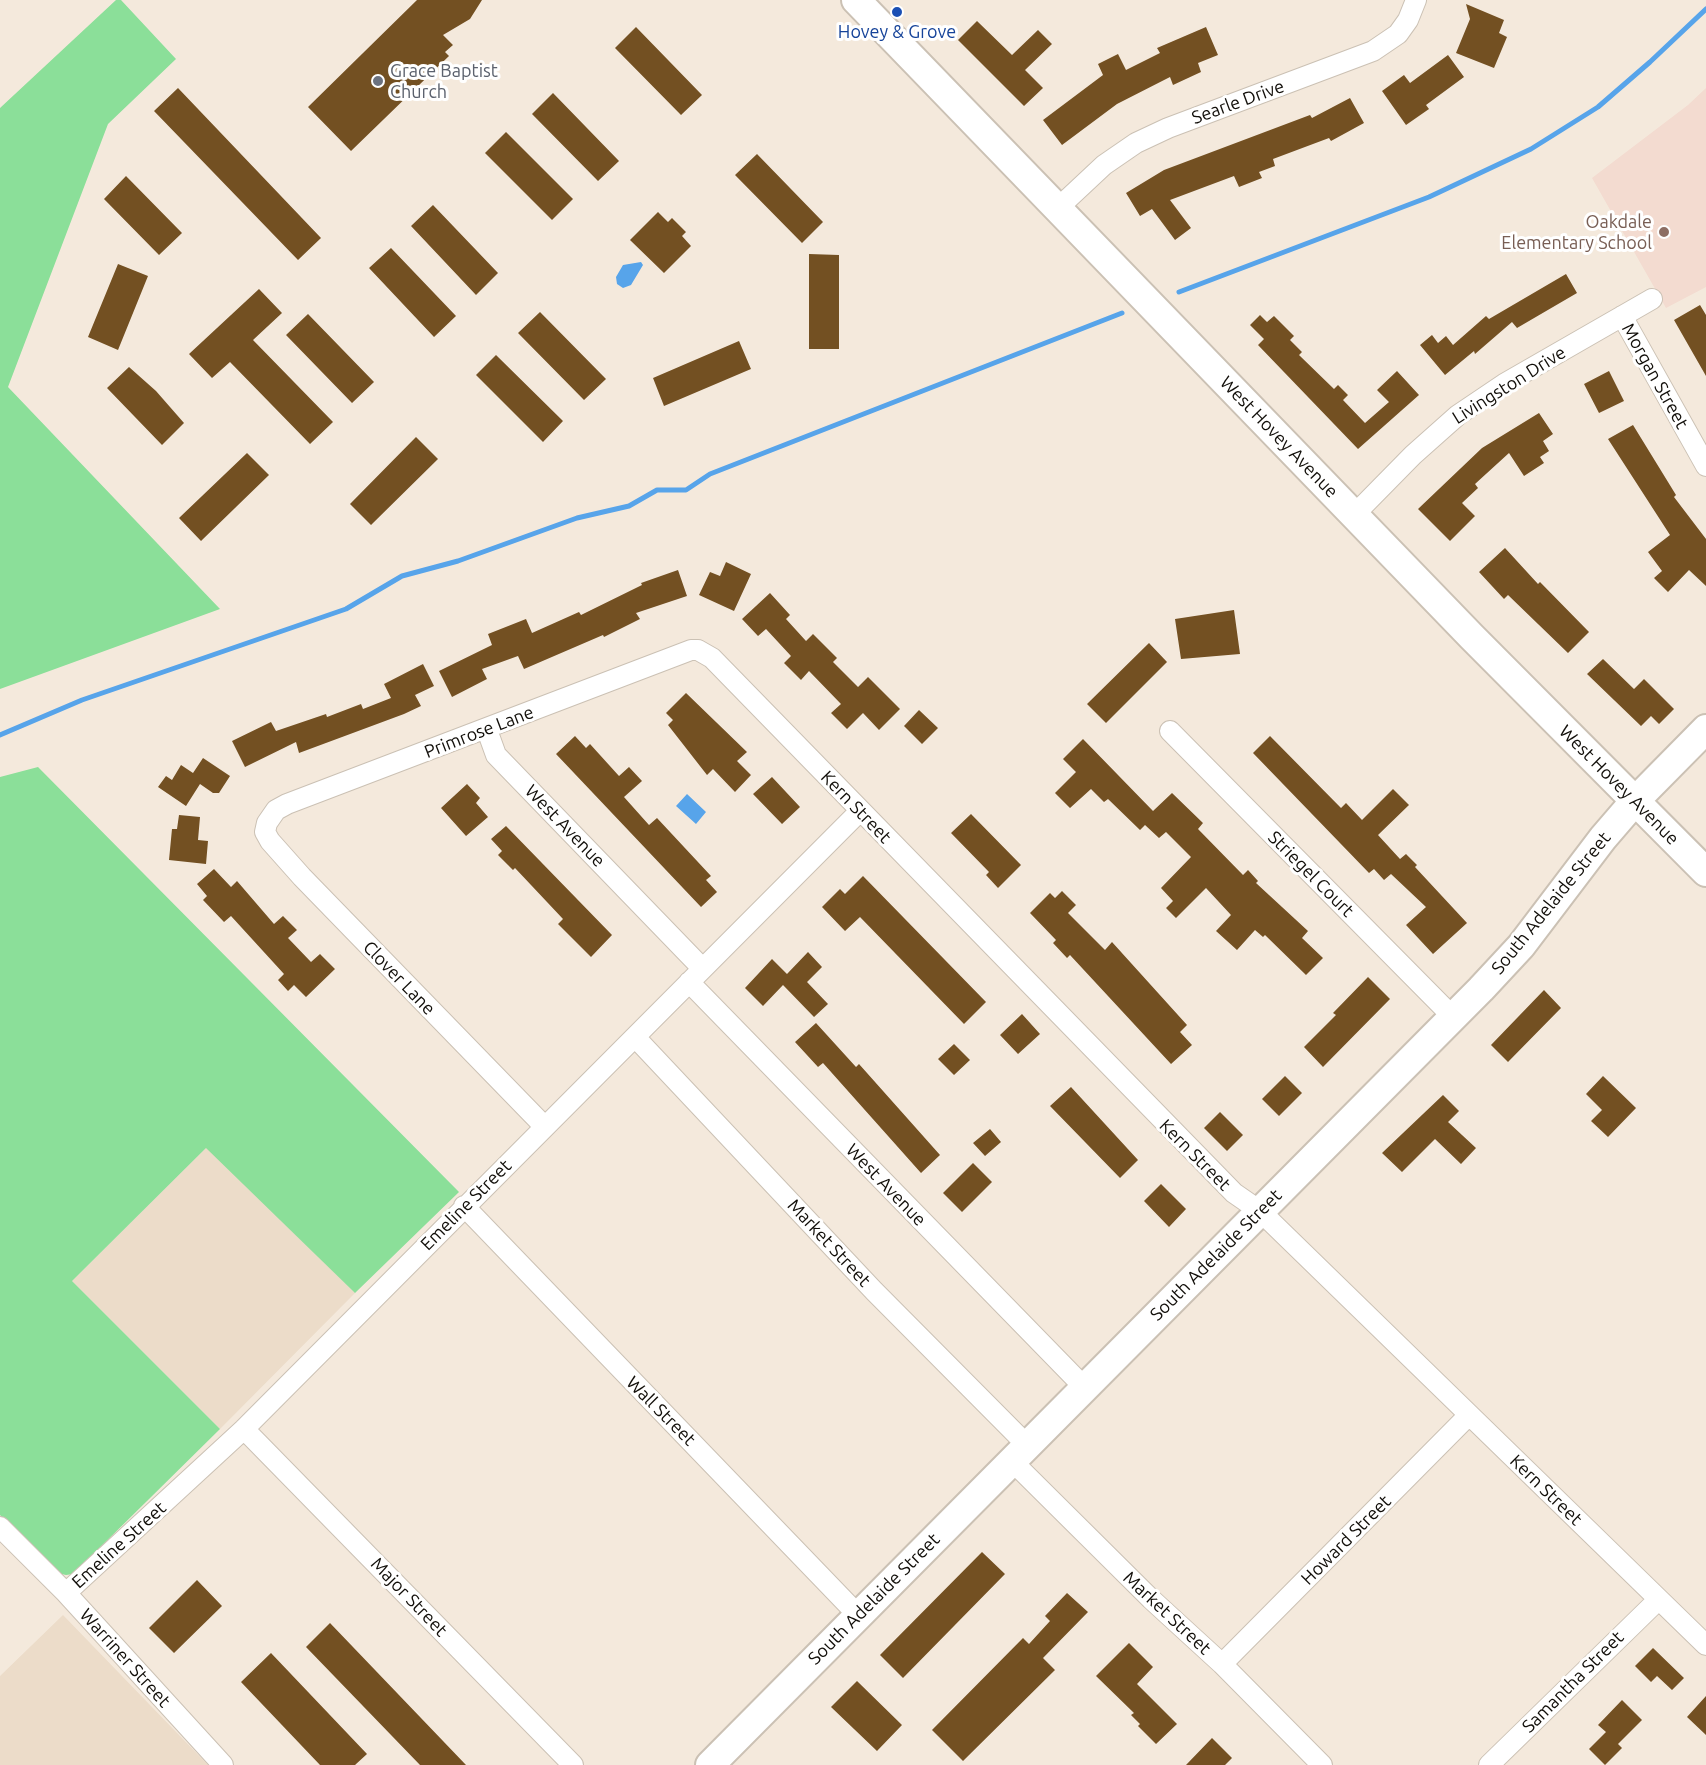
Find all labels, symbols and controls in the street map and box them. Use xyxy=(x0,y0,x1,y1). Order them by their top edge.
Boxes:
marker: Hovey & Grove xyxy=(890,5,904,19)
place label: Hovey & Grove xyxy=(838,21,956,43)
place label: Grace Baptist Church xyxy=(390,60,498,103)
marker: Grace Baptist Church xyxy=(371,74,385,88)
street label: Searle Drive xyxy=(1189,75,1287,129)
place label: Oakdale Elementary School xyxy=(1501,211,1652,254)
marker: Oakdale Elementary School xyxy=(1657,225,1671,239)
street label: Morgan Street xyxy=(1617,319,1693,433)
street label: Livingston Drive xyxy=(1448,341,1570,429)
street label: West Hovey Avenue xyxy=(1215,372,1343,502)
street label: Primrose Lane xyxy=(421,701,537,763)
street label: West Hovey Avenue xyxy=(1555,721,1683,849)
street label: Kern Street xyxy=(816,766,896,848)
street label: West Avenue xyxy=(520,780,610,872)
street label: Striegel Court xyxy=(1264,827,1358,921)
street label: South Adelaide Street xyxy=(1487,827,1615,979)
street label: Clover Lane xyxy=(358,937,440,1019)
street label: Kern Street xyxy=(1155,1115,1235,1195)
street label: West Avenue xyxy=(841,1139,931,1231)
street label: Emeline Street xyxy=(416,1155,516,1255)
street label: South Adelaide Street xyxy=(1146,1185,1286,1325)
street label: Market Street xyxy=(783,1195,875,1291)
street label: Wall Street xyxy=(622,1372,700,1450)
street label: Kern Street xyxy=(1505,1450,1587,1530)
street label: Howard Street xyxy=(1297,1491,1395,1589)
street label: Emeline Street xyxy=(67,1497,171,1593)
street label: South Adelaide Street xyxy=(804,1529,944,1669)
street label: Major Street xyxy=(366,1553,452,1641)
street label: Market Street xyxy=(1119,1567,1215,1659)
street label: Warriner Street xyxy=(75,1604,175,1712)
street label: Samantha Street xyxy=(1518,1627,1628,1737)

